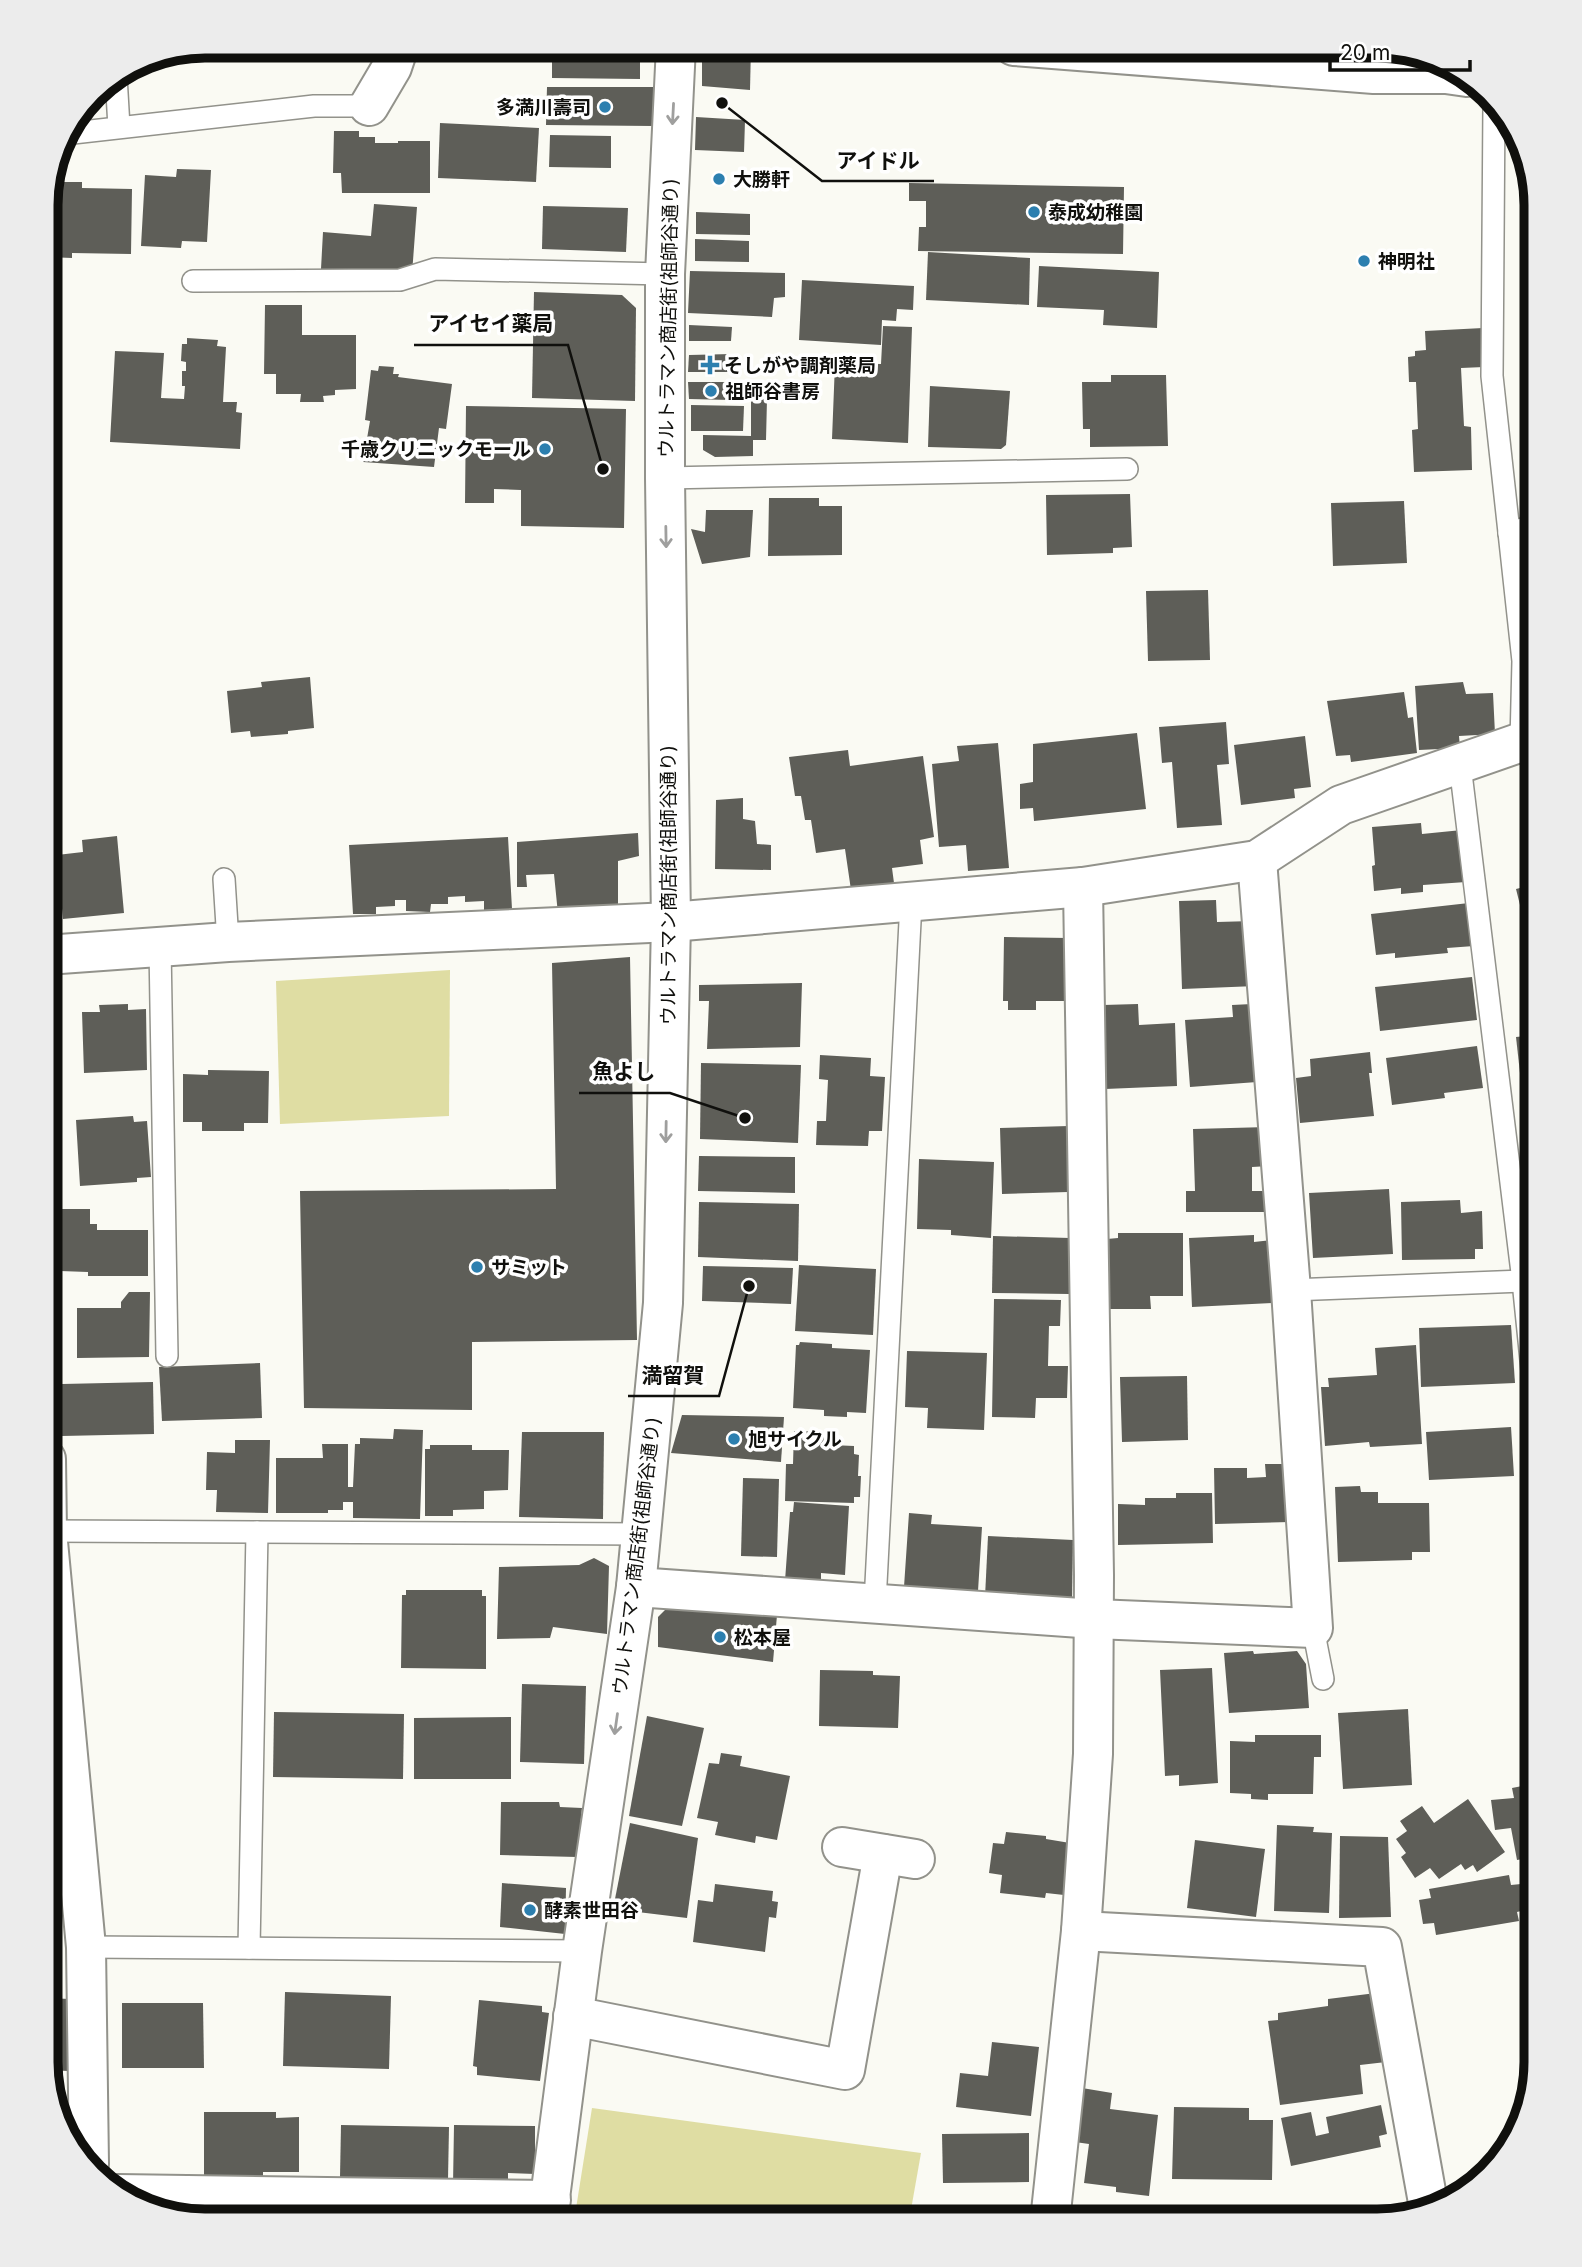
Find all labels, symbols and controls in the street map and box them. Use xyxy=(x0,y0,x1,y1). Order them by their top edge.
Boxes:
scale bar xyxy=(1330,28,1470,72)
text: 20 m xyxy=(1340,40,1390,65)
place label: 多満川壽司 xyxy=(496,96,591,119)
marker: 多満川壽司 xyxy=(597,99,613,115)
one-way arrow xyxy=(666,102,679,125)
callout: アイドル xyxy=(822,139,934,181)
text: アイドル xyxy=(837,148,919,173)
place label: 大勝軒 xyxy=(733,168,790,191)
marker: 大勝軒 xyxy=(711,171,727,187)
street label: ウルトラマン商店街(祖師谷通り) xyxy=(655,178,682,458)
place label: 泰成幼稚園 xyxy=(1048,201,1143,224)
marker: 泰成幼稚園 xyxy=(1026,204,1042,220)
place label: 神明社 xyxy=(1378,250,1435,273)
marker: 神明社 xyxy=(1356,253,1372,269)
callout: アイセイ薬局 xyxy=(414,303,568,345)
text: アイセイ薬局 xyxy=(429,311,553,336)
place label: そしがや調剤薬局 xyxy=(724,354,876,377)
marker: そしがや調剤薬局 xyxy=(702,357,718,373)
place label: 祖師谷書房 xyxy=(725,380,820,403)
marker: 祖師谷書房 xyxy=(703,383,719,399)
place label: 千歳クリニックモール xyxy=(341,438,531,461)
marker: 千歳クリニックモール xyxy=(537,441,553,457)
one-way arrow xyxy=(659,525,673,548)
street label: ウルトラマン商店街(祖師谷通り) xyxy=(657,745,680,1025)
callout: 魚よし xyxy=(579,1051,670,1093)
text: 魚よし xyxy=(593,1059,656,1084)
one-way arrow xyxy=(659,1120,673,1143)
place label: サミット xyxy=(491,1256,567,1279)
marker: サミット xyxy=(469,1259,485,1275)
callout: 満留賀 xyxy=(628,1354,719,1396)
text: 満留賀 xyxy=(642,1363,705,1388)
street label: ウルトラマン商店街(祖師谷通り) xyxy=(608,1416,665,1696)
place label: 旭サイクル xyxy=(748,1428,842,1451)
marker: 旭サイクル xyxy=(726,1431,742,1447)
place label: 松本屋 xyxy=(734,1626,791,1649)
marker: 松本屋 xyxy=(712,1629,728,1645)
one-way arrow xyxy=(609,1712,622,1735)
place label: 酵素世田谷 xyxy=(544,1899,639,1922)
marker: 酵素世田谷 xyxy=(522,1902,538,1918)

